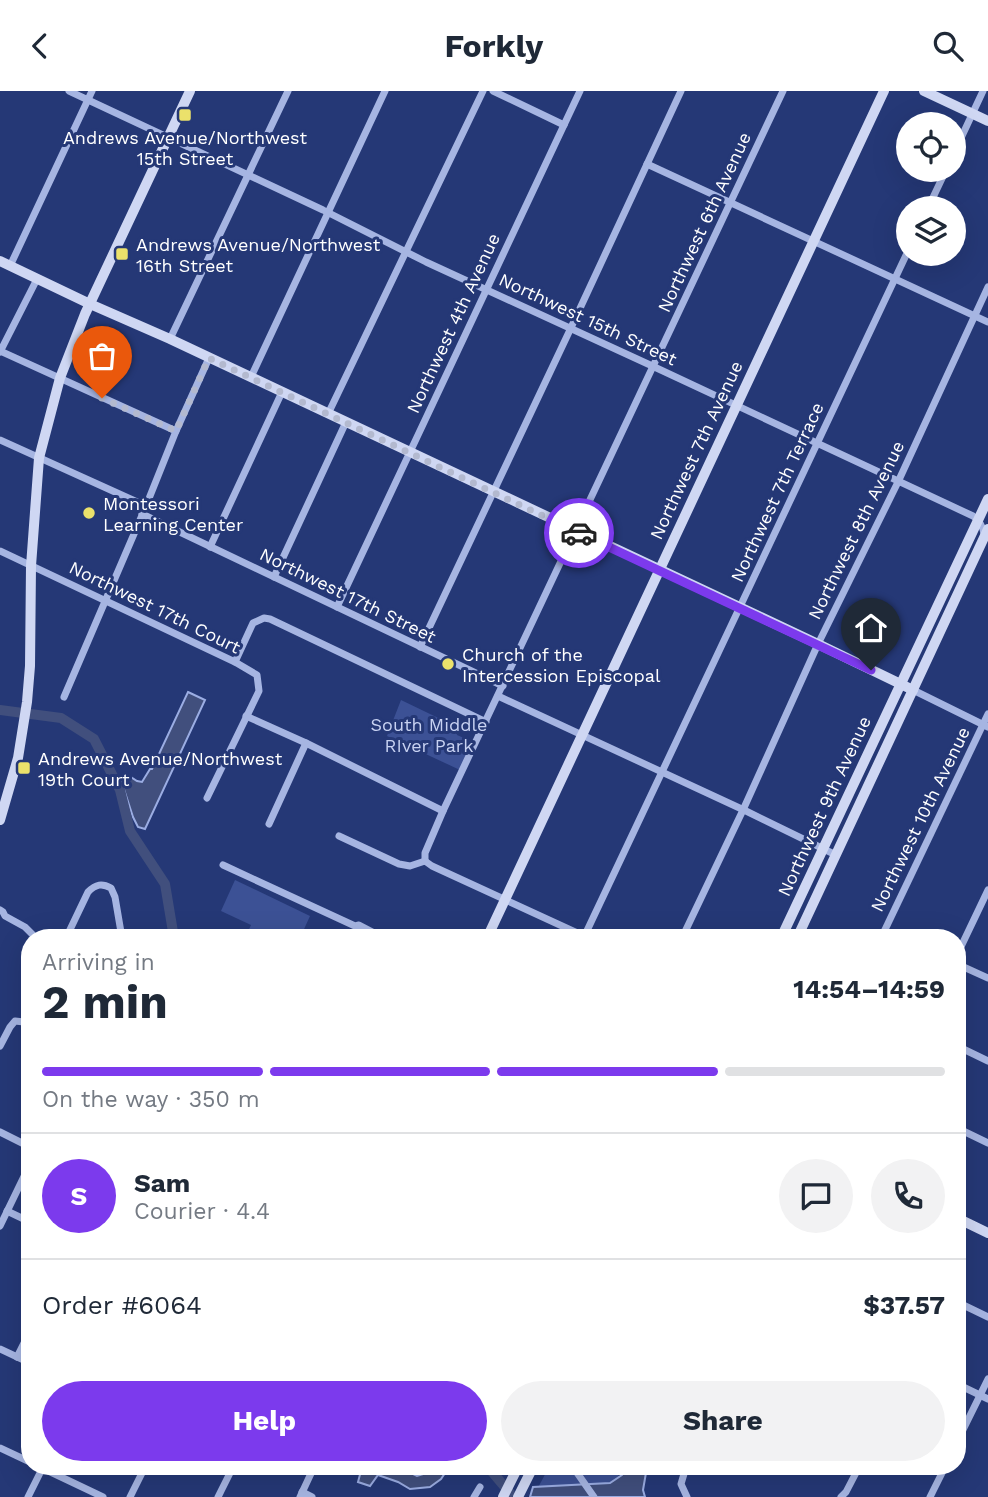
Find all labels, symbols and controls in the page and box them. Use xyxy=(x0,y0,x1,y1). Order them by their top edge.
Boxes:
icon: back xyxy=(21,27,59,65)
text: Forkly xyxy=(445,27,543,65)
icon: search xyxy=(929,27,967,65)
marker: Andrews Avenue/Northwest 15th Street xyxy=(177,107,193,123)
map controls xyxy=(896,112,966,266)
button: locate xyxy=(896,112,966,182)
place label: Andrews Avenue/Northwest 15th Street xyxy=(63,127,308,169)
street label: Northwest 6th Avenue xyxy=(653,129,755,315)
button: layers xyxy=(896,196,966,266)
street label: Northwest 4th Avenue xyxy=(402,230,504,416)
place label: Andrews Avenue/Northwest 16th Street xyxy=(136,234,381,276)
marker: Andrews Avenue/Northwest 16th Street xyxy=(114,246,130,262)
street label: Northwest 15th Street xyxy=(496,269,681,370)
pin xyxy=(72,326,132,398)
icon: bag xyxy=(83,337,121,375)
street label: Northwest 7th Avenue xyxy=(645,357,747,543)
street label: Northwest 7th Terrace xyxy=(726,399,828,585)
street label: Northwest 8th Avenue xyxy=(804,437,908,623)
place label: Montessori Learning Center xyxy=(103,493,243,535)
courier xyxy=(544,498,614,568)
marker: Montessori Learning Center xyxy=(81,505,97,521)
icon: car xyxy=(560,514,598,552)
street label: Northwest 17th Street xyxy=(257,543,440,647)
street label: Northwest 17th Court xyxy=(66,556,244,658)
pin xyxy=(841,598,901,670)
icon: home xyxy=(852,609,890,647)
place label: Church of the Intercession Episcopal xyxy=(462,644,661,686)
marker: Church of the Intercession Episcopal xyxy=(440,656,456,672)
street label: Northwest 9th Avenue xyxy=(773,713,875,899)
park label: South Middle RIver Park xyxy=(371,714,487,756)
street label: Northwest 10th Avenue xyxy=(866,723,974,915)
place label: Andrews Avenue/Northwest 19th Court xyxy=(38,748,283,790)
marker: Andrews Avenue/Northwest 19th Court xyxy=(16,760,32,776)
text: Arriving in xyxy=(42,949,155,976)
text: 14:54–14:59 xyxy=(793,974,945,1004)
text: 2 min xyxy=(42,975,168,1029)
text: On the way · 350 m xyxy=(42,1086,260,1113)
button: chat xyxy=(779,1159,853,1233)
button: phone xyxy=(871,1159,945,1233)
text: Sam xyxy=(134,1168,190,1198)
text: S xyxy=(71,1181,87,1211)
text: Courier · 4.4 xyxy=(134,1198,270,1225)
text: Order #6064 xyxy=(42,1290,202,1320)
text: $37.57 xyxy=(863,1290,945,1320)
button: Help xyxy=(42,1381,487,1461)
button: Share xyxy=(501,1381,945,1461)

